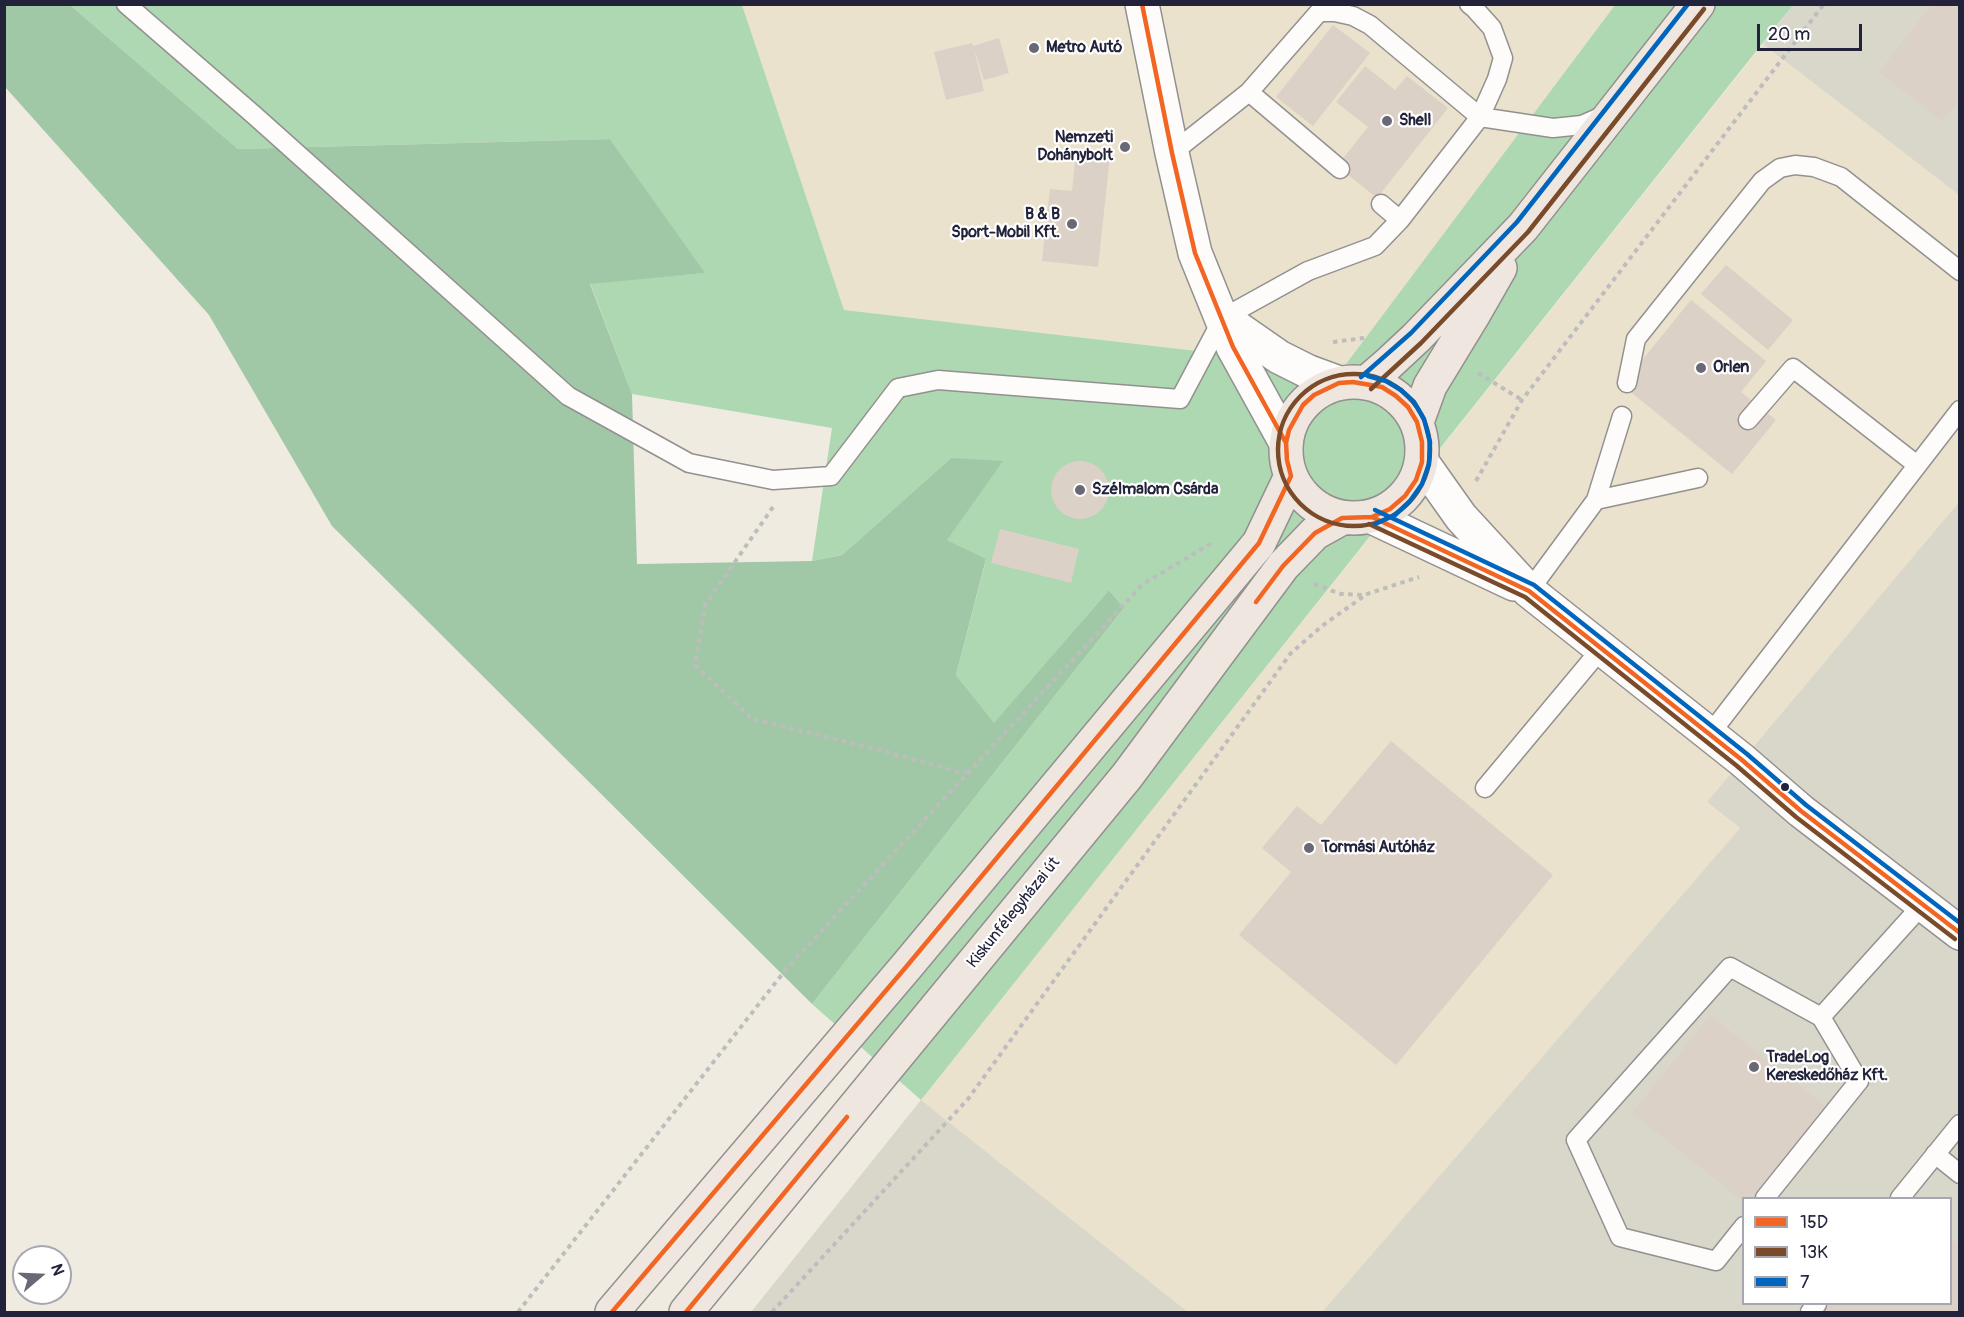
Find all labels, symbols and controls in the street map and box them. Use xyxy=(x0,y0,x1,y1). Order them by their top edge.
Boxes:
scale bar xyxy=(1760,12,1865,50)
text: 20 m xyxy=(1768,23,1810,46)
place label: Metro Autó xyxy=(1046,38,1122,58)
marker: Metro Autó xyxy=(1027,41,1041,55)
place label: Shell xyxy=(1399,111,1431,131)
marker: Shell xyxy=(1380,114,1394,128)
place label: Nemzeti Dohánybolt xyxy=(1037,128,1113,166)
marker: Nemzeti Dohánybolt xyxy=(1118,140,1132,154)
place label: B & B Sport-Mobil Kft. xyxy=(951,205,1060,243)
marker: B & B Sport-Mobil Kft. xyxy=(1065,217,1079,231)
place label: Orlen xyxy=(1713,358,1749,378)
marker: Orlen xyxy=(1694,361,1708,375)
place label: Szélmalom Csárda xyxy=(1092,480,1218,500)
marker: Szélmalom Csárda xyxy=(1073,483,1087,497)
unlabelled marker xyxy=(1779,781,1791,793)
place label: Tormási Autóház xyxy=(1321,838,1435,858)
marker: Tormási Autóház xyxy=(1302,841,1316,855)
street label: Kiskunfélegyházai út xyxy=(963,854,1065,972)
place label: TradeLog Kereskedőház Kft. xyxy=(1766,1048,1888,1086)
marker: TradeLog Kereskedőház Kft. xyxy=(1747,1060,1761,1074)
legend xyxy=(1742,1197,1952,1305)
text: 15D xyxy=(1800,1211,1828,1234)
text: 13K xyxy=(1800,1241,1828,1264)
north arrow xyxy=(12,1245,72,1305)
text: N xyxy=(46,1261,68,1278)
text: 7 xyxy=(1800,1271,1810,1294)

